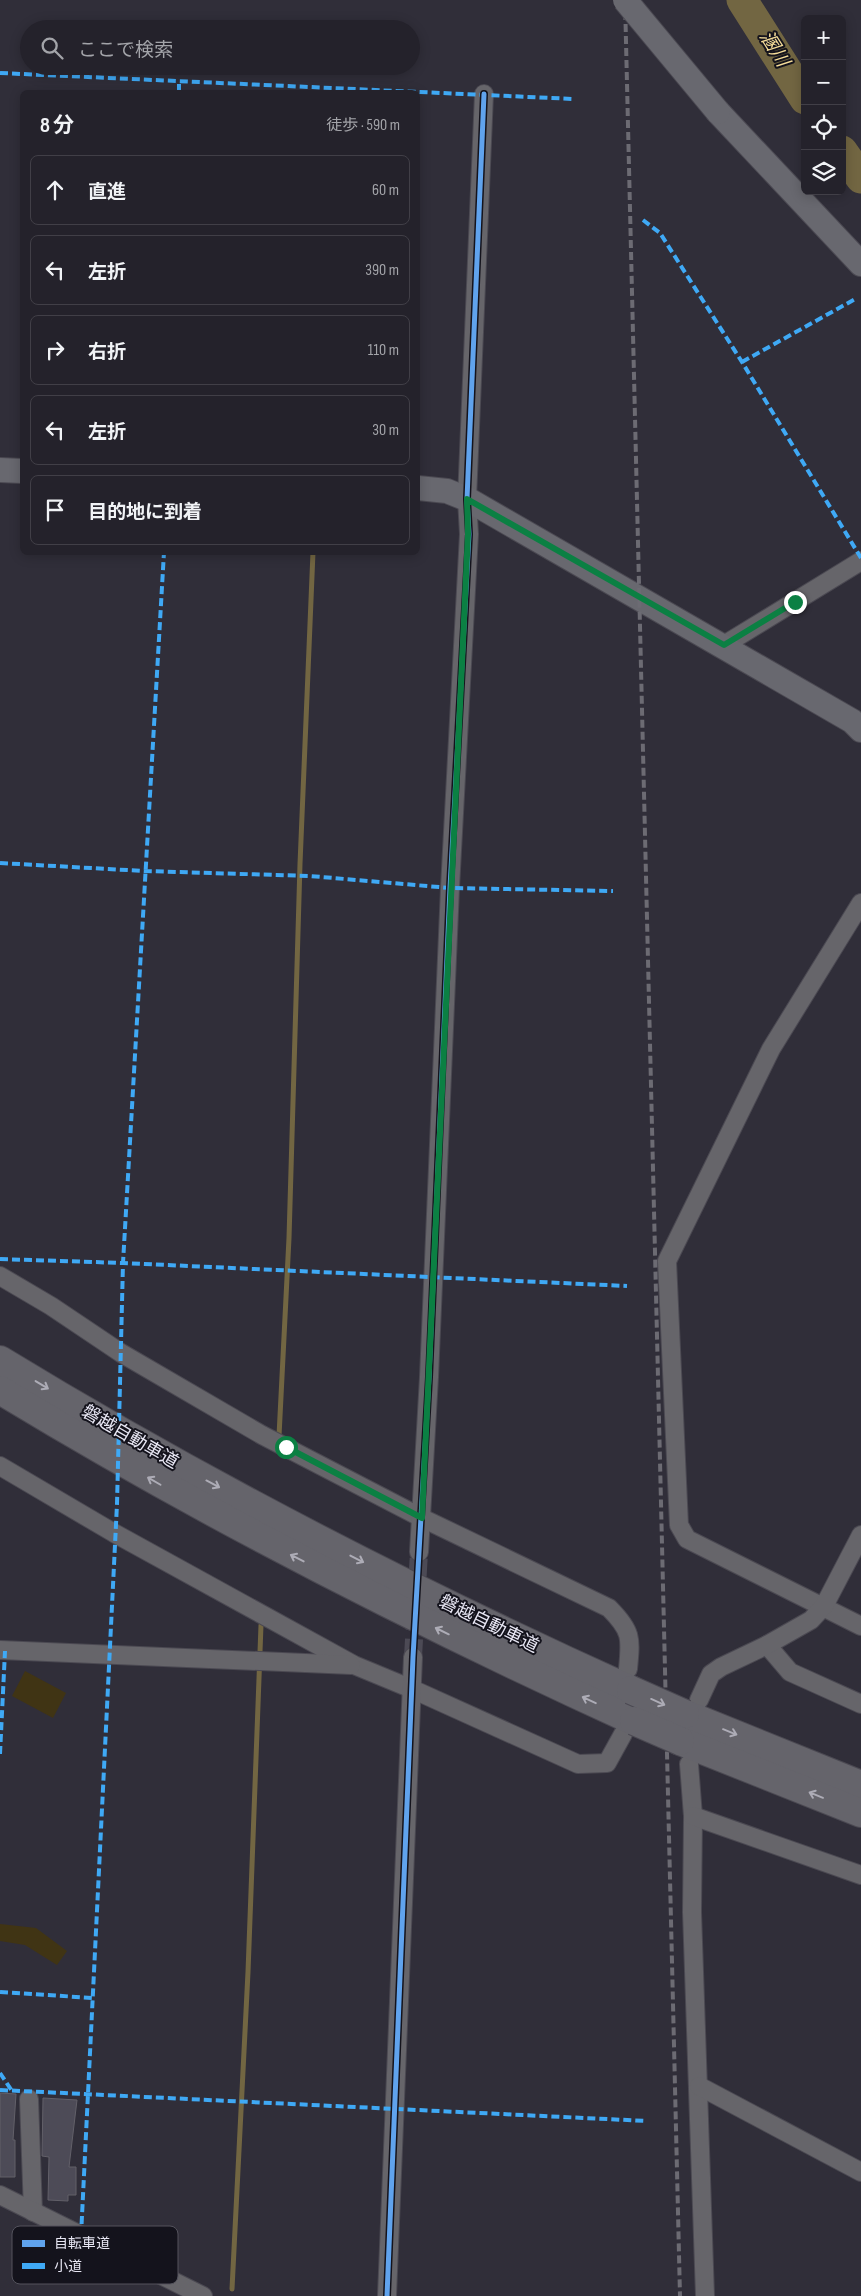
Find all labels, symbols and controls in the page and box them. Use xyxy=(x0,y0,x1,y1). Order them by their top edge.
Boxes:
map controls xyxy=(801,15,846,195)
button: + xyxy=(801,15,846,60)
search box xyxy=(20,20,420,75)
water label: 溷川 xyxy=(754,27,795,73)
icon: search xyxy=(38,34,66,62)
text: ここで検索 xyxy=(78,39,173,62)
button: − xyxy=(801,60,846,105)
button: locate xyxy=(801,105,846,150)
text: 8 分 xyxy=(40,113,74,138)
text: 徒歩 · 590 m xyxy=(326,116,400,135)
button: layers xyxy=(801,150,846,195)
icon: ahead xyxy=(41,176,69,204)
text: 直進 xyxy=(88,181,126,204)
text: 60 m xyxy=(372,181,399,200)
icon: left xyxy=(41,256,69,284)
text: 左折 xyxy=(88,261,126,284)
text: 390 m xyxy=(365,261,399,280)
icon: right xyxy=(41,336,69,364)
text: 右折 xyxy=(88,341,126,364)
text: 110 m xyxy=(368,341,399,360)
icon: left xyxy=(41,416,69,444)
text: 左折 xyxy=(88,421,126,444)
text: 30 m xyxy=(372,421,399,440)
icon: arrive xyxy=(41,496,69,524)
text: 目的地に到着 xyxy=(88,501,202,524)
route end xyxy=(784,591,807,614)
one-way arrow xyxy=(34,1381,48,1391)
street label: 磐越自動車道 xyxy=(78,1401,182,1473)
route start xyxy=(275,1436,298,1459)
one-way arrow xyxy=(147,1476,162,1486)
one-way arrow xyxy=(205,1480,220,1489)
one-way arrow xyxy=(290,1553,305,1563)
one-way arrow xyxy=(349,1555,364,1564)
street label: 磐越自動車道 xyxy=(436,1591,542,1657)
one-way arrow xyxy=(435,1626,450,1636)
one-way arrow xyxy=(582,1695,597,1705)
one-way arrow xyxy=(650,1698,665,1708)
one-way arrow xyxy=(722,1728,737,1738)
one-way arrow xyxy=(808,1790,823,1799)
legend xyxy=(12,2226,178,2284)
text: 自転車道 xyxy=(54,2235,110,2252)
text: 小道 xyxy=(54,2258,82,2275)

